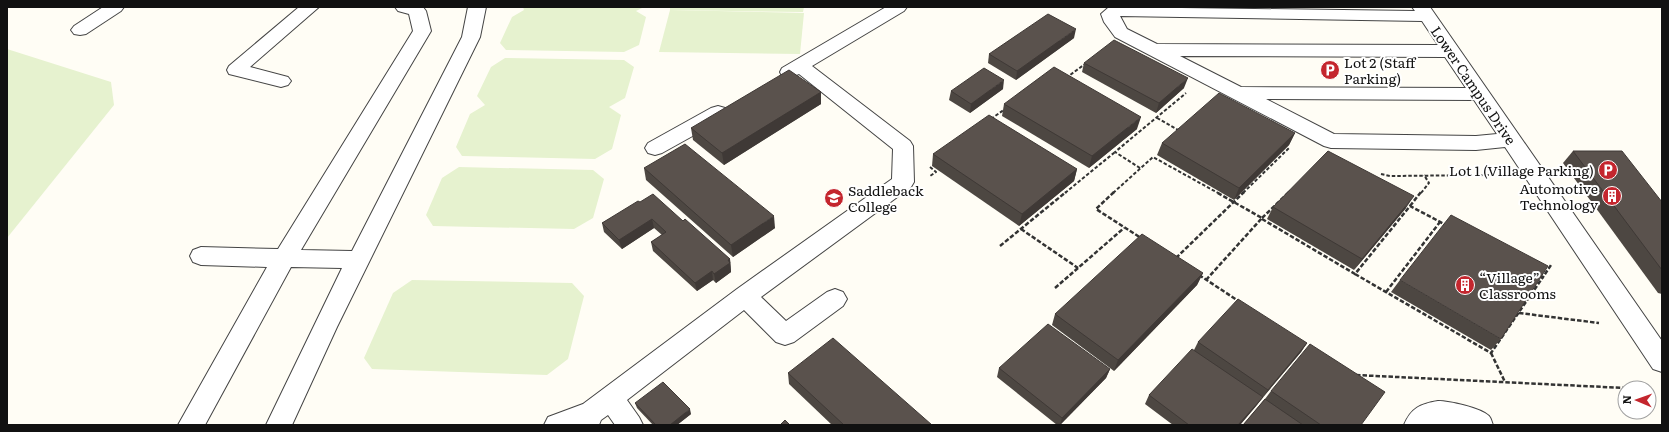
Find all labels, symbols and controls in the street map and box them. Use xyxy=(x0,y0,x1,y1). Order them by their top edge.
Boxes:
street label: Lower Campus Drive xyxy=(1427,22,1521,148)
place label: Lot 2 (Staff Parking) xyxy=(1344,52,1416,88)
parking icon: Lot 2 (Staff Parking) xyxy=(1319,59,1341,81)
parking icon: Lot 1 (Village Parking) xyxy=(1597,159,1619,181)
place label: Lot 1 (Village Parking) xyxy=(1449,160,1594,180)
place label: Automotive Technology xyxy=(1520,178,1599,214)
place label: Saddleback College xyxy=(848,180,924,216)
building icon: Automotive Technology xyxy=(1601,185,1623,207)
school or university icon: Saddleback College xyxy=(823,187,845,209)
place label: “Village” Classrooms xyxy=(1479,267,1556,303)
building icon: “Village” Classrooms xyxy=(1454,274,1476,296)
north arrow xyxy=(1617,380,1657,420)
text: N xyxy=(1618,395,1634,405)

